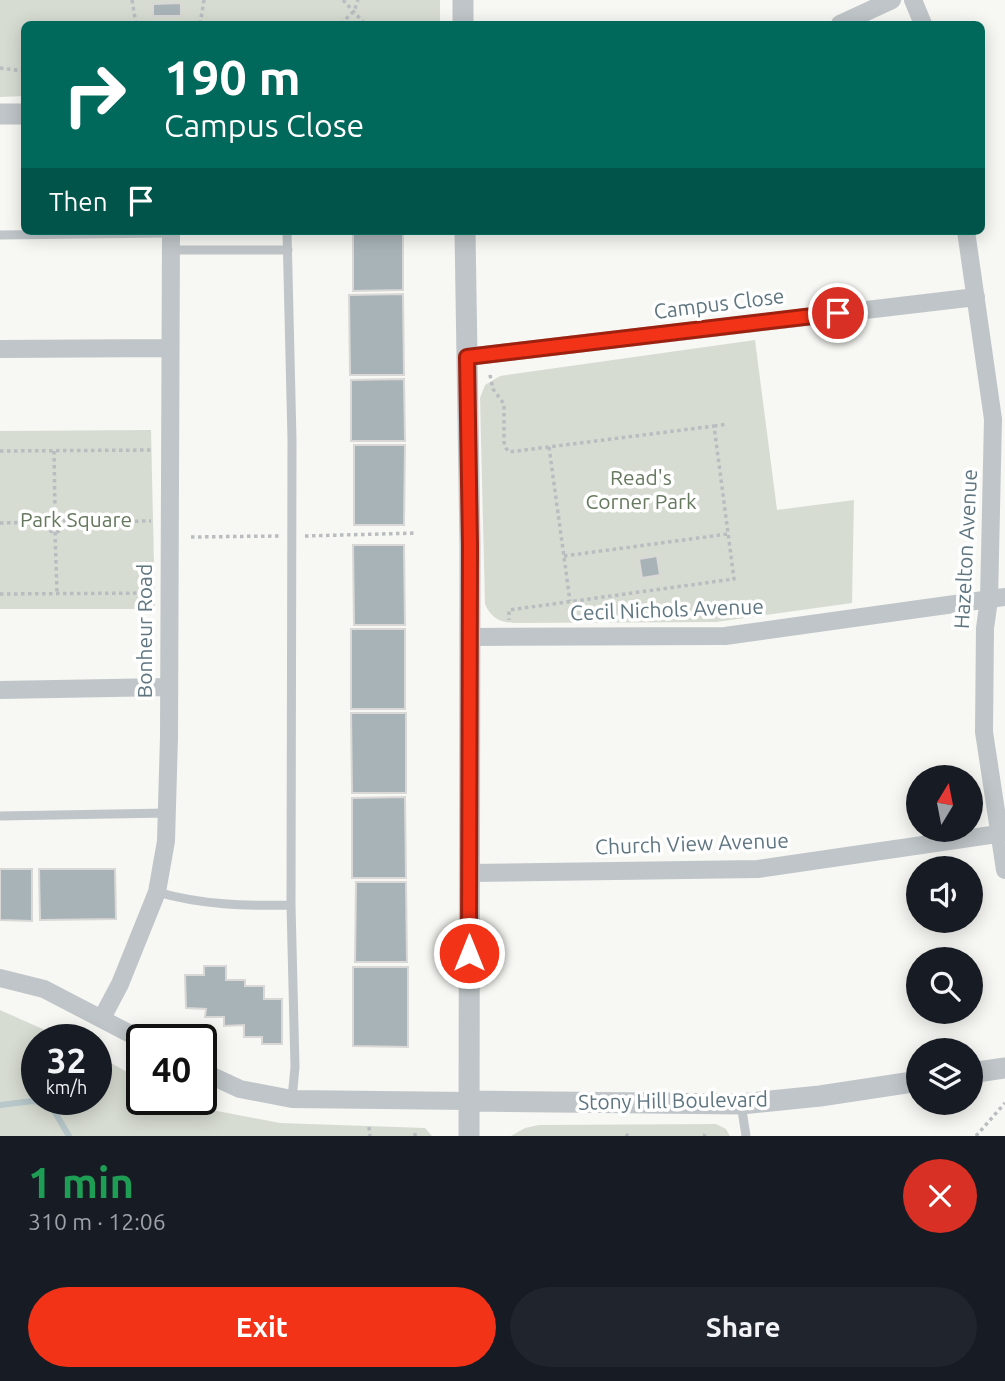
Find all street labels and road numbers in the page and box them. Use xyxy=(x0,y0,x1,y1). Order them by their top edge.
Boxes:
street label: Campus Close xyxy=(652,283,786,323)
street label: Hazelton Avenue xyxy=(949,468,981,629)
street label: Bonheur Road xyxy=(132,564,156,698)
street label: Cecil Nichols Avenue xyxy=(570,594,764,624)
street label: Church View Avenue xyxy=(595,828,789,858)
street label: Stony Hill Boulevard xyxy=(578,1086,768,1114)

